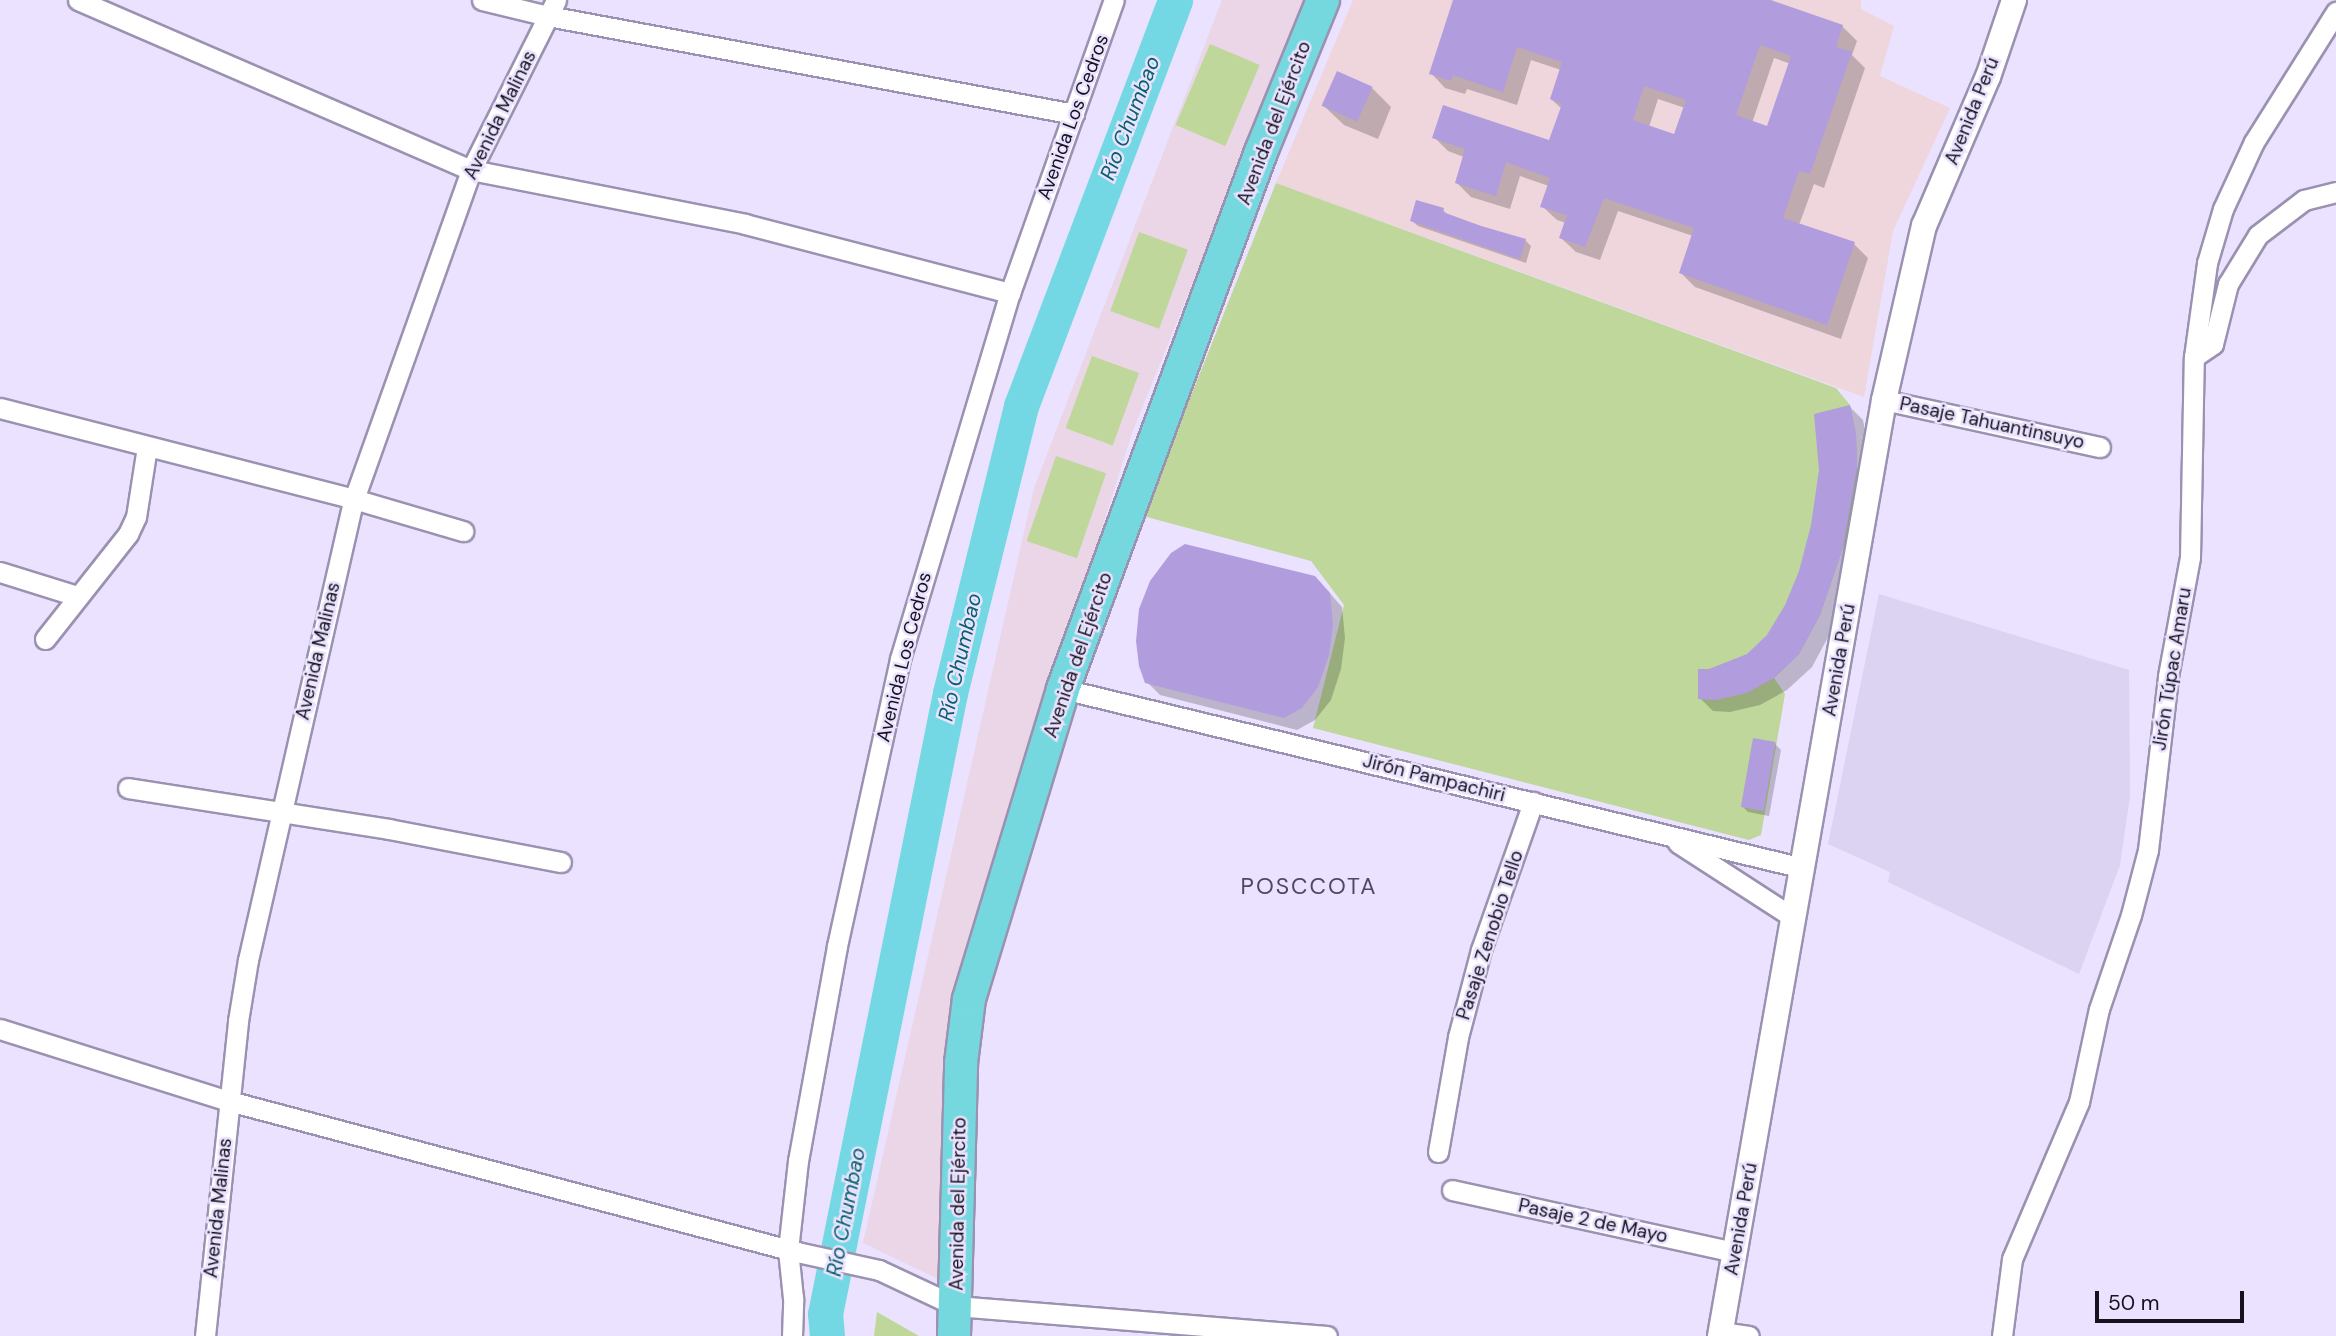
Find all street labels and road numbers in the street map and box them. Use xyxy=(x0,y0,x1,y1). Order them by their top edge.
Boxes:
street label: Avenida Los Cedros xyxy=(1033,31,1113,203)
street label: Avenida del Ejército xyxy=(1232,38,1316,208)
street label: Avenida Malinas xyxy=(459,47,541,183)
street label: Avenida Perú xyxy=(1940,54,2004,168)
street label: Pasaje Tahuantinsuyo xyxy=(1898,392,2086,454)
street label: Avenida del Ejército xyxy=(1039,569,1117,741)
street label: Avenida Los Cedros xyxy=(872,570,936,744)
street label: Avenida Malinas xyxy=(291,580,345,722)
street label: Jirón Túpac Amaru xyxy=(2148,586,2196,752)
street label: Avenida Perú xyxy=(1818,602,1860,718)
street label: Jirón Pampachiri xyxy=(1360,749,1508,807)
street label: Pasaje Zenobio Tello xyxy=(1452,847,1528,1023)
street label: Avenida del Ejército xyxy=(945,1117,971,1291)
street label: Avenida Malinas xyxy=(199,1137,237,1279)
street label: Avenida Perú xyxy=(1720,1161,1762,1277)
street label: Pasaje 2 de Mayo xyxy=(1516,1194,1670,1248)

